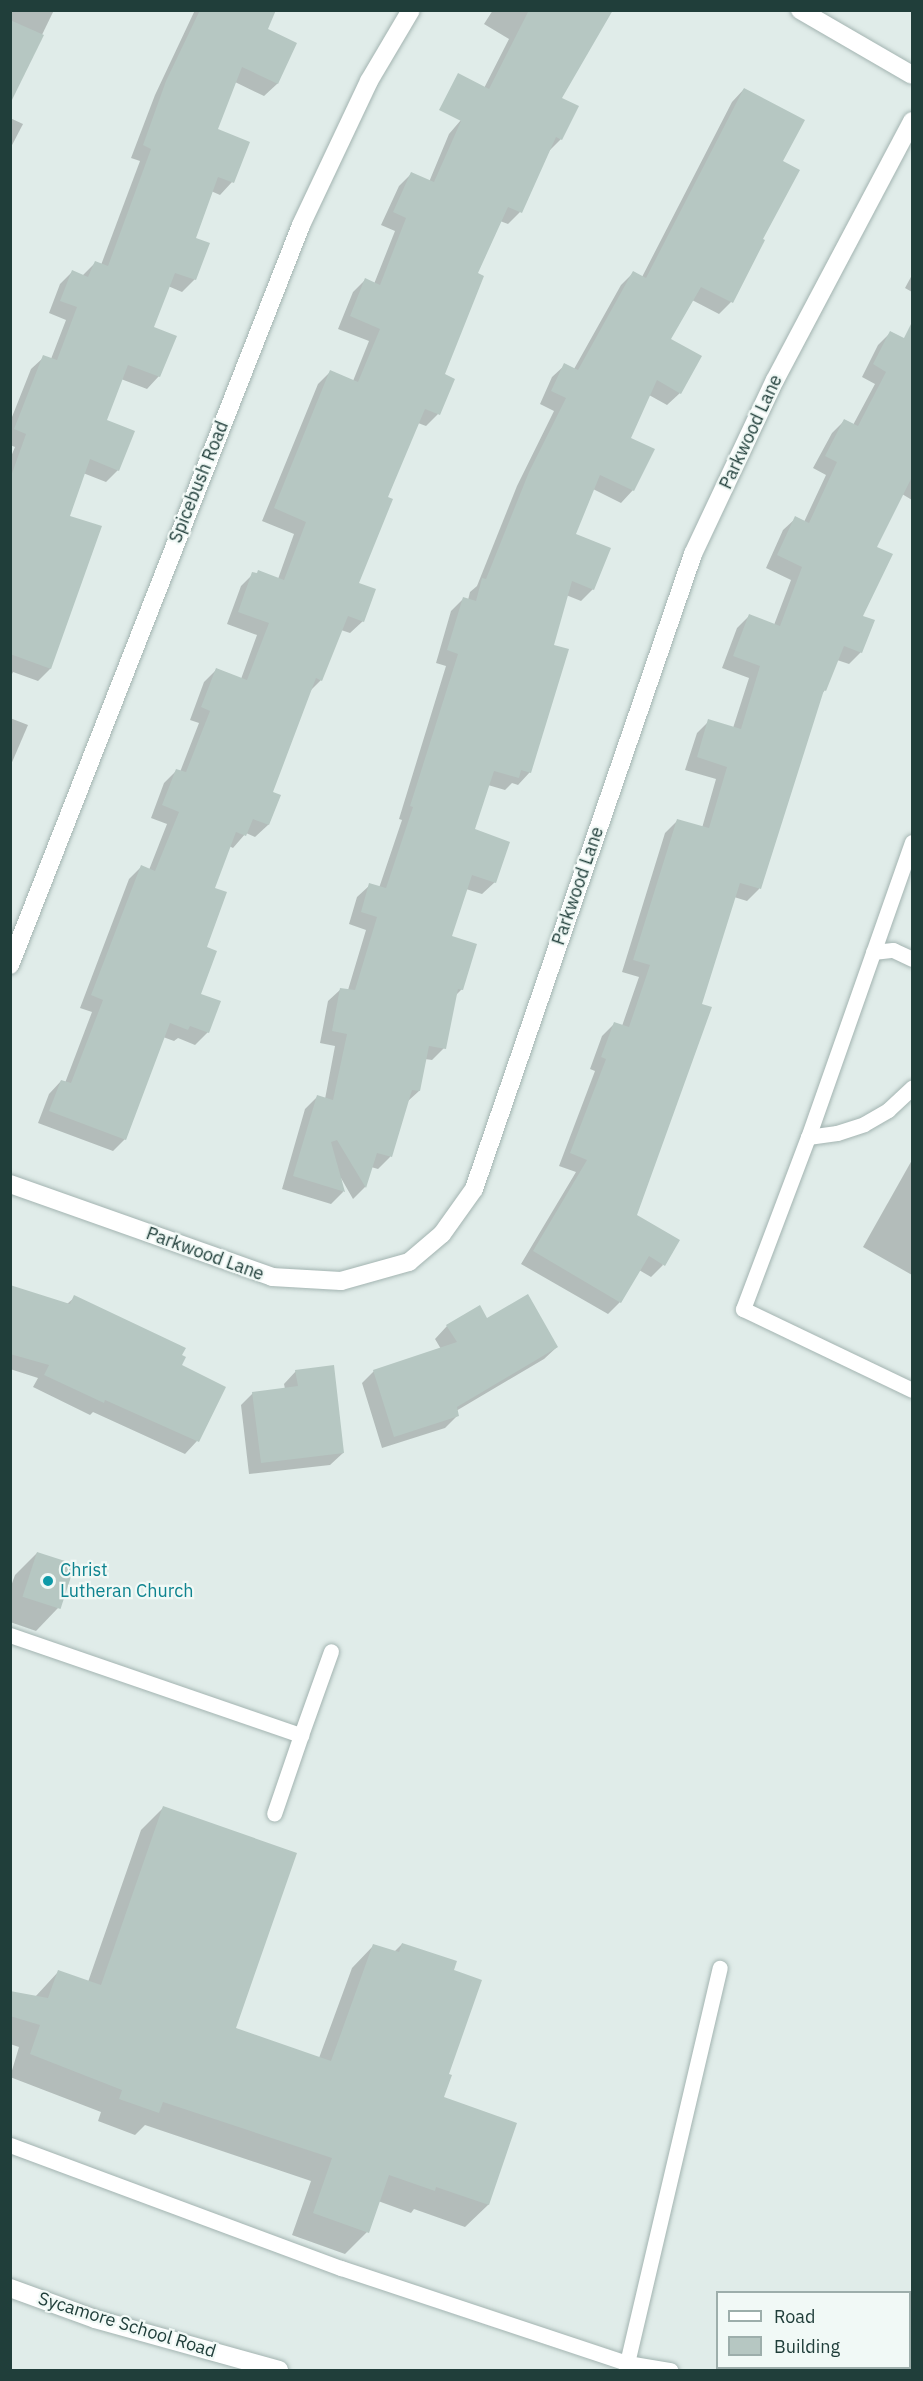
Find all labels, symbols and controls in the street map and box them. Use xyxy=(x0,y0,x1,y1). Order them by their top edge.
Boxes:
street label: Parkwood Lane xyxy=(715,371,787,493)
street label: Spicebush Road xyxy=(165,418,233,546)
street label: Parkwood Lane xyxy=(548,824,608,948)
street label: Parkwood Lane xyxy=(143,1223,267,1285)
place label: Christ Lutheran Church xyxy=(60,1560,194,1602)
marker: Christ Lutheran Church xyxy=(41,1574,55,1588)
street label: Sycamore School Road xyxy=(35,2288,219,2362)
legend xyxy=(716,2291,911,2369)
text: Road xyxy=(774,2305,815,2328)
text: Building xyxy=(774,2335,840,2358)

